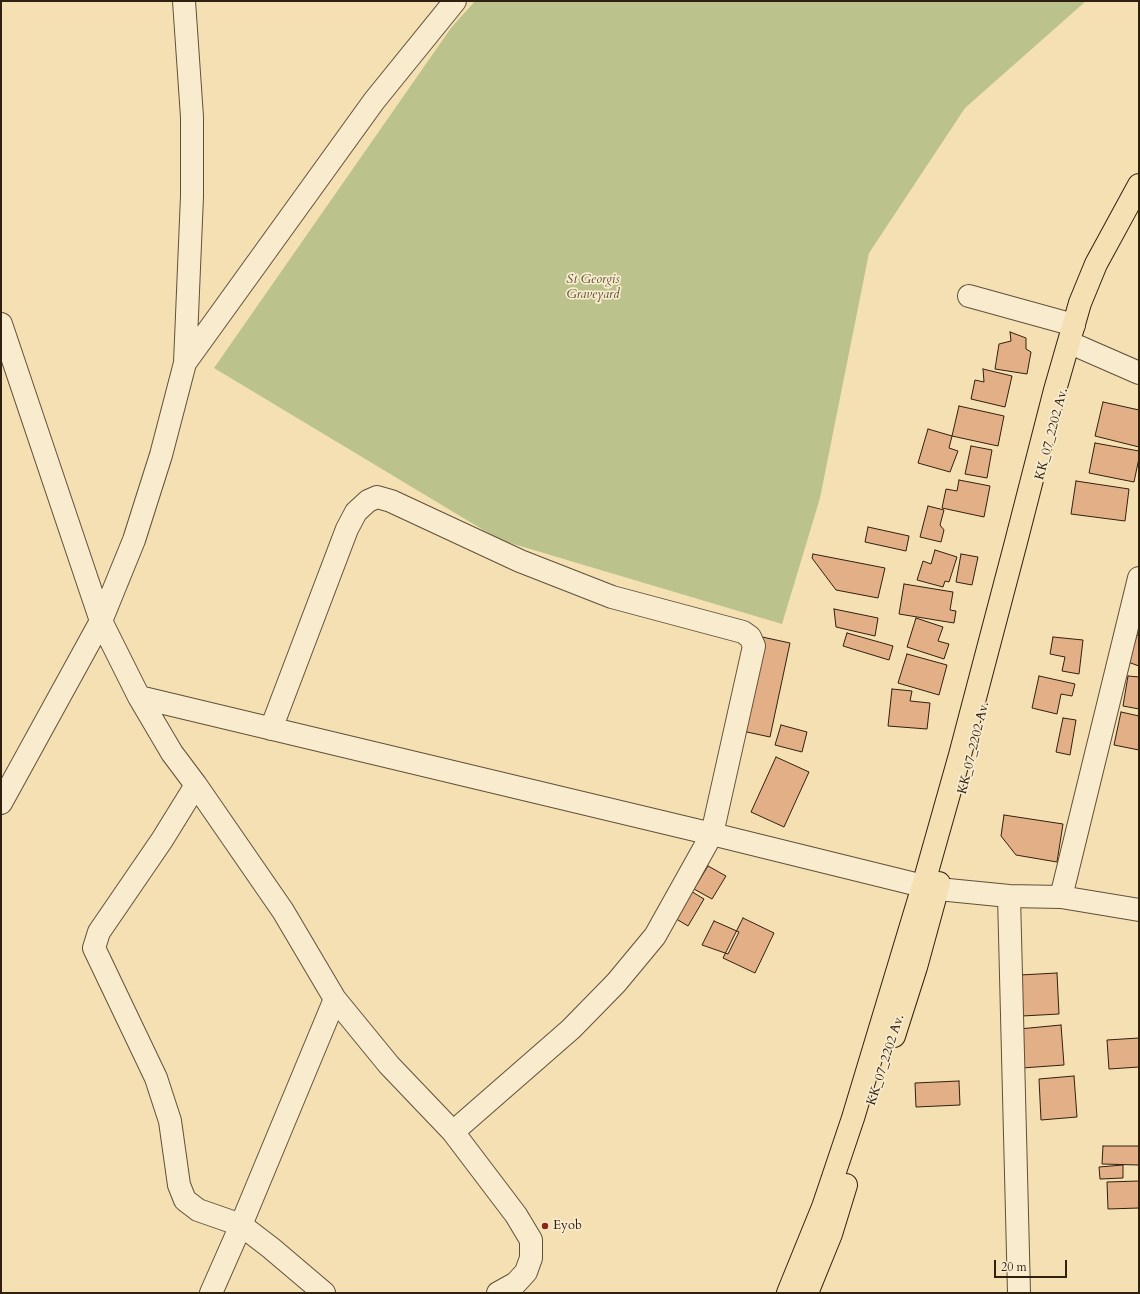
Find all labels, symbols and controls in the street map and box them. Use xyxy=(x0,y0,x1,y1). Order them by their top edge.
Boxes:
park label: St Georgis Graveyard xyxy=(566,272,620,303)
street label: KK_07_2202 Av. xyxy=(1032,386,1072,482)
street label: KK_07_2202 Av. xyxy=(955,700,993,796)
street label: KK_07_2202 Av. xyxy=(864,1013,908,1107)
place label: Eyob xyxy=(553,1218,582,1234)
marker: Eyob xyxy=(540,1221,550,1231)
scale bar xyxy=(996,1252,1069,1278)
text: 20 m xyxy=(1001,1259,1027,1275)

